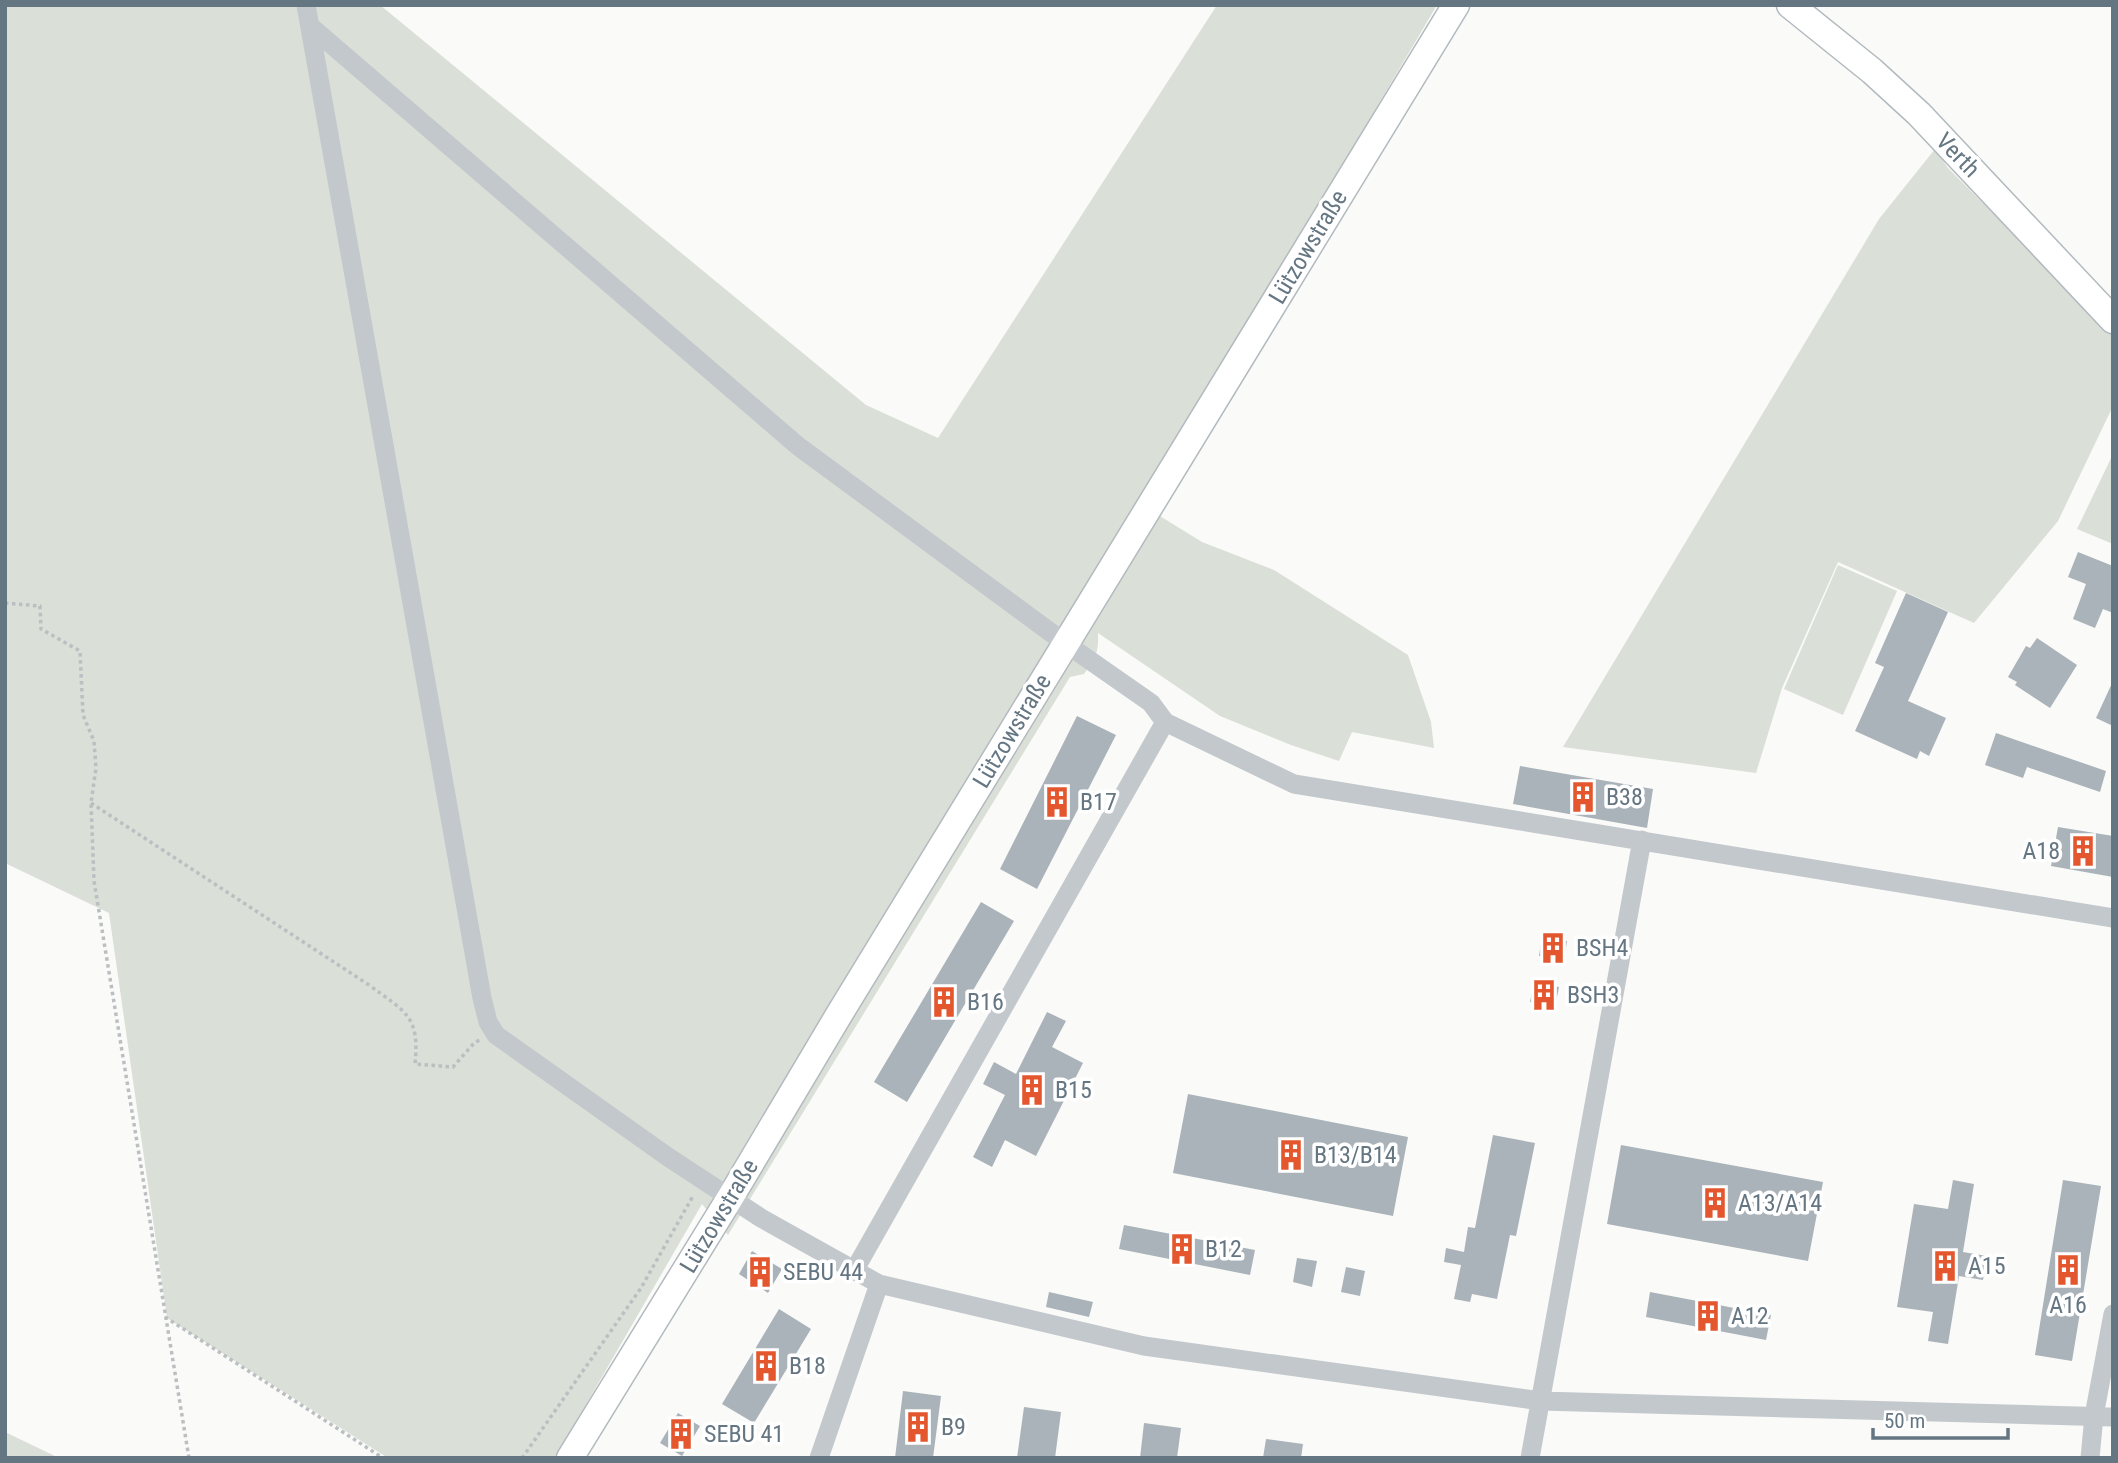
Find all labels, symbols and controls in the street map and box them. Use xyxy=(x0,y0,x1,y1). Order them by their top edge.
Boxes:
street label: Verth xyxy=(1930,127,1986,183)
street label: Lützowstraße xyxy=(1263,185,1353,309)
street label: Lützowstraße xyxy=(967,669,1057,793)
building icon: B38 xyxy=(1566,780,1600,814)
place label: B38 xyxy=(1606,783,1643,811)
building icon: B17 xyxy=(1040,785,1074,819)
place label: B17 xyxy=(1080,788,1117,816)
building icon: A18 xyxy=(2066,834,2100,868)
place label: A18 xyxy=(2022,837,2060,865)
building icon: BSH4 xyxy=(1536,931,1570,965)
place label: BSH4 xyxy=(1576,934,1628,962)
building icon: BSH3 xyxy=(1527,978,1561,1012)
place label: BSH3 xyxy=(1567,981,1619,1009)
building icon: B16 xyxy=(927,985,961,1019)
place label: B16 xyxy=(967,988,1004,1016)
building icon: B15 xyxy=(1015,1073,1049,1107)
place label: B15 xyxy=(1055,1076,1092,1104)
building icon: B13/B14 xyxy=(1274,1138,1308,1172)
place label: B13/B14 xyxy=(1314,1141,1397,1169)
street label: Lützowstraße xyxy=(674,1154,764,1278)
building icon: A13/A14 xyxy=(1698,1186,1732,1220)
place label: A13/A14 xyxy=(1738,1189,1822,1217)
building icon: B12 xyxy=(1165,1232,1199,1266)
place label: B12 xyxy=(1205,1235,1242,1263)
building icon: A15 xyxy=(1928,1249,1962,1283)
place label: A15 xyxy=(1968,1252,2006,1280)
building icon: A16 xyxy=(2051,1253,2085,1287)
building icon: SEBU 44 xyxy=(743,1255,777,1289)
place label: SEBU 44 xyxy=(783,1258,863,1286)
place label: A16 xyxy=(2049,1291,2087,1319)
building icon: A12 xyxy=(1691,1299,1725,1333)
place label: A12 xyxy=(1731,1302,1769,1330)
building icon: B18 xyxy=(749,1349,783,1383)
place label: B18 xyxy=(789,1352,826,1380)
scale bar xyxy=(1873,1396,2008,1440)
text: 50 m xyxy=(1884,1409,1925,1433)
building icon: B9 xyxy=(901,1410,935,1444)
place label: B9 xyxy=(941,1413,966,1441)
building icon: SEBU 41 xyxy=(664,1417,698,1451)
place label: SEBU 41 xyxy=(704,1420,784,1448)

